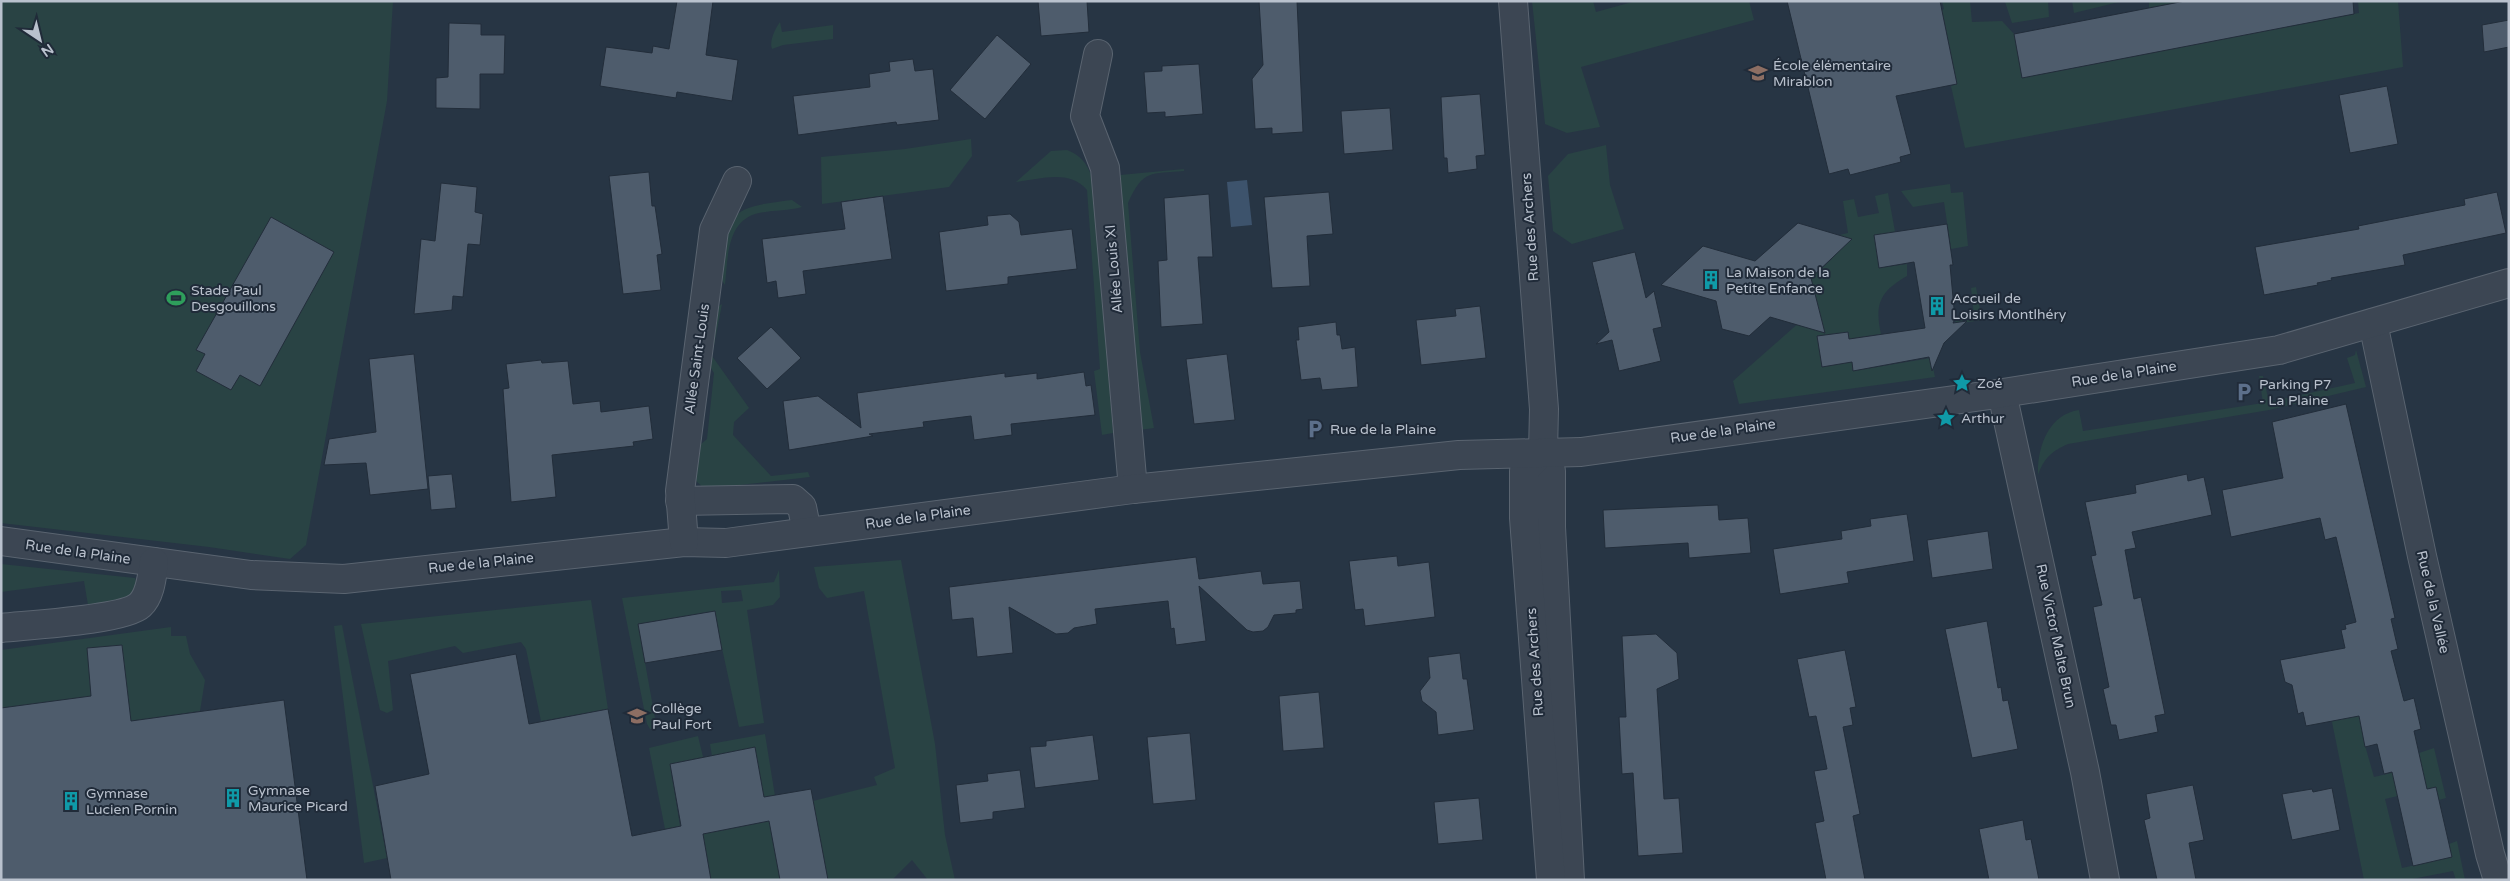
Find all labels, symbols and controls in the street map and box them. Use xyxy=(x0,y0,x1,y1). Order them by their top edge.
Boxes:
north arrow xyxy=(15,15,65,65)
text: N xyxy=(38,40,57,60)
place label: École élémentaire Mirablon xyxy=(1773,57,1891,90)
school or university icon: École élémentaire Mirablon xyxy=(1747,62,1769,84)
street label: Rue des Archers xyxy=(1518,172,1542,282)
street label: Allée Louis XI xyxy=(1102,224,1126,314)
place label: La Maison de la Petite Enfance xyxy=(1726,264,1830,297)
building icon: La Maison de la Petite Enfance xyxy=(1700,269,1722,291)
place label: Stade Paul Desgouillons xyxy=(191,282,276,315)
sports icon: Stade Paul Desgouillons xyxy=(165,287,187,309)
place label: Accueil de Loisirs Montlhéry xyxy=(1952,290,2067,323)
building icon: Accueil de Loisirs Montlhéry xyxy=(1926,295,1948,317)
street label: Allée Saint-Louis xyxy=(681,302,713,415)
street label: Rue de la Plaine xyxy=(2070,357,2178,391)
place icon: Zoé xyxy=(1951,372,1973,394)
place label: Zoé xyxy=(1977,375,2002,392)
place label: Parking P7 - La Plaine xyxy=(2259,376,2332,409)
parking icon: Parking P7 - La Plaine xyxy=(2233,381,2255,403)
place icon: Arthur xyxy=(1935,407,1957,429)
place label: Arthur xyxy=(1961,410,2005,427)
street label: Rue de la Plaine xyxy=(1669,415,1777,447)
parking icon: Rue de la Plaine xyxy=(1304,418,1326,440)
place label: Rue de la Plaine xyxy=(1330,421,1436,438)
street label: Rue de la Plaine xyxy=(864,501,972,533)
street label: Rue de la Plaine xyxy=(24,536,132,568)
street label: Rue de la Plaine xyxy=(427,549,535,577)
street label: Rue de la Vallée xyxy=(2413,549,2453,655)
street label: Rue Victor Malte Brun xyxy=(2032,562,2080,710)
street label: Rue des Archers xyxy=(1523,607,1547,717)
place label: Collège Paul Fort xyxy=(652,700,712,733)
school or university icon: Collège Paul Fort xyxy=(626,705,648,727)
place label: Gymnase Maurice Picard xyxy=(248,782,348,815)
place label: Gymnase Lucien Pornin xyxy=(86,785,177,818)
building icon: Gymnase Maurice Picard xyxy=(222,787,244,809)
building icon: Gymnase Lucien Pornin xyxy=(60,790,82,812)

